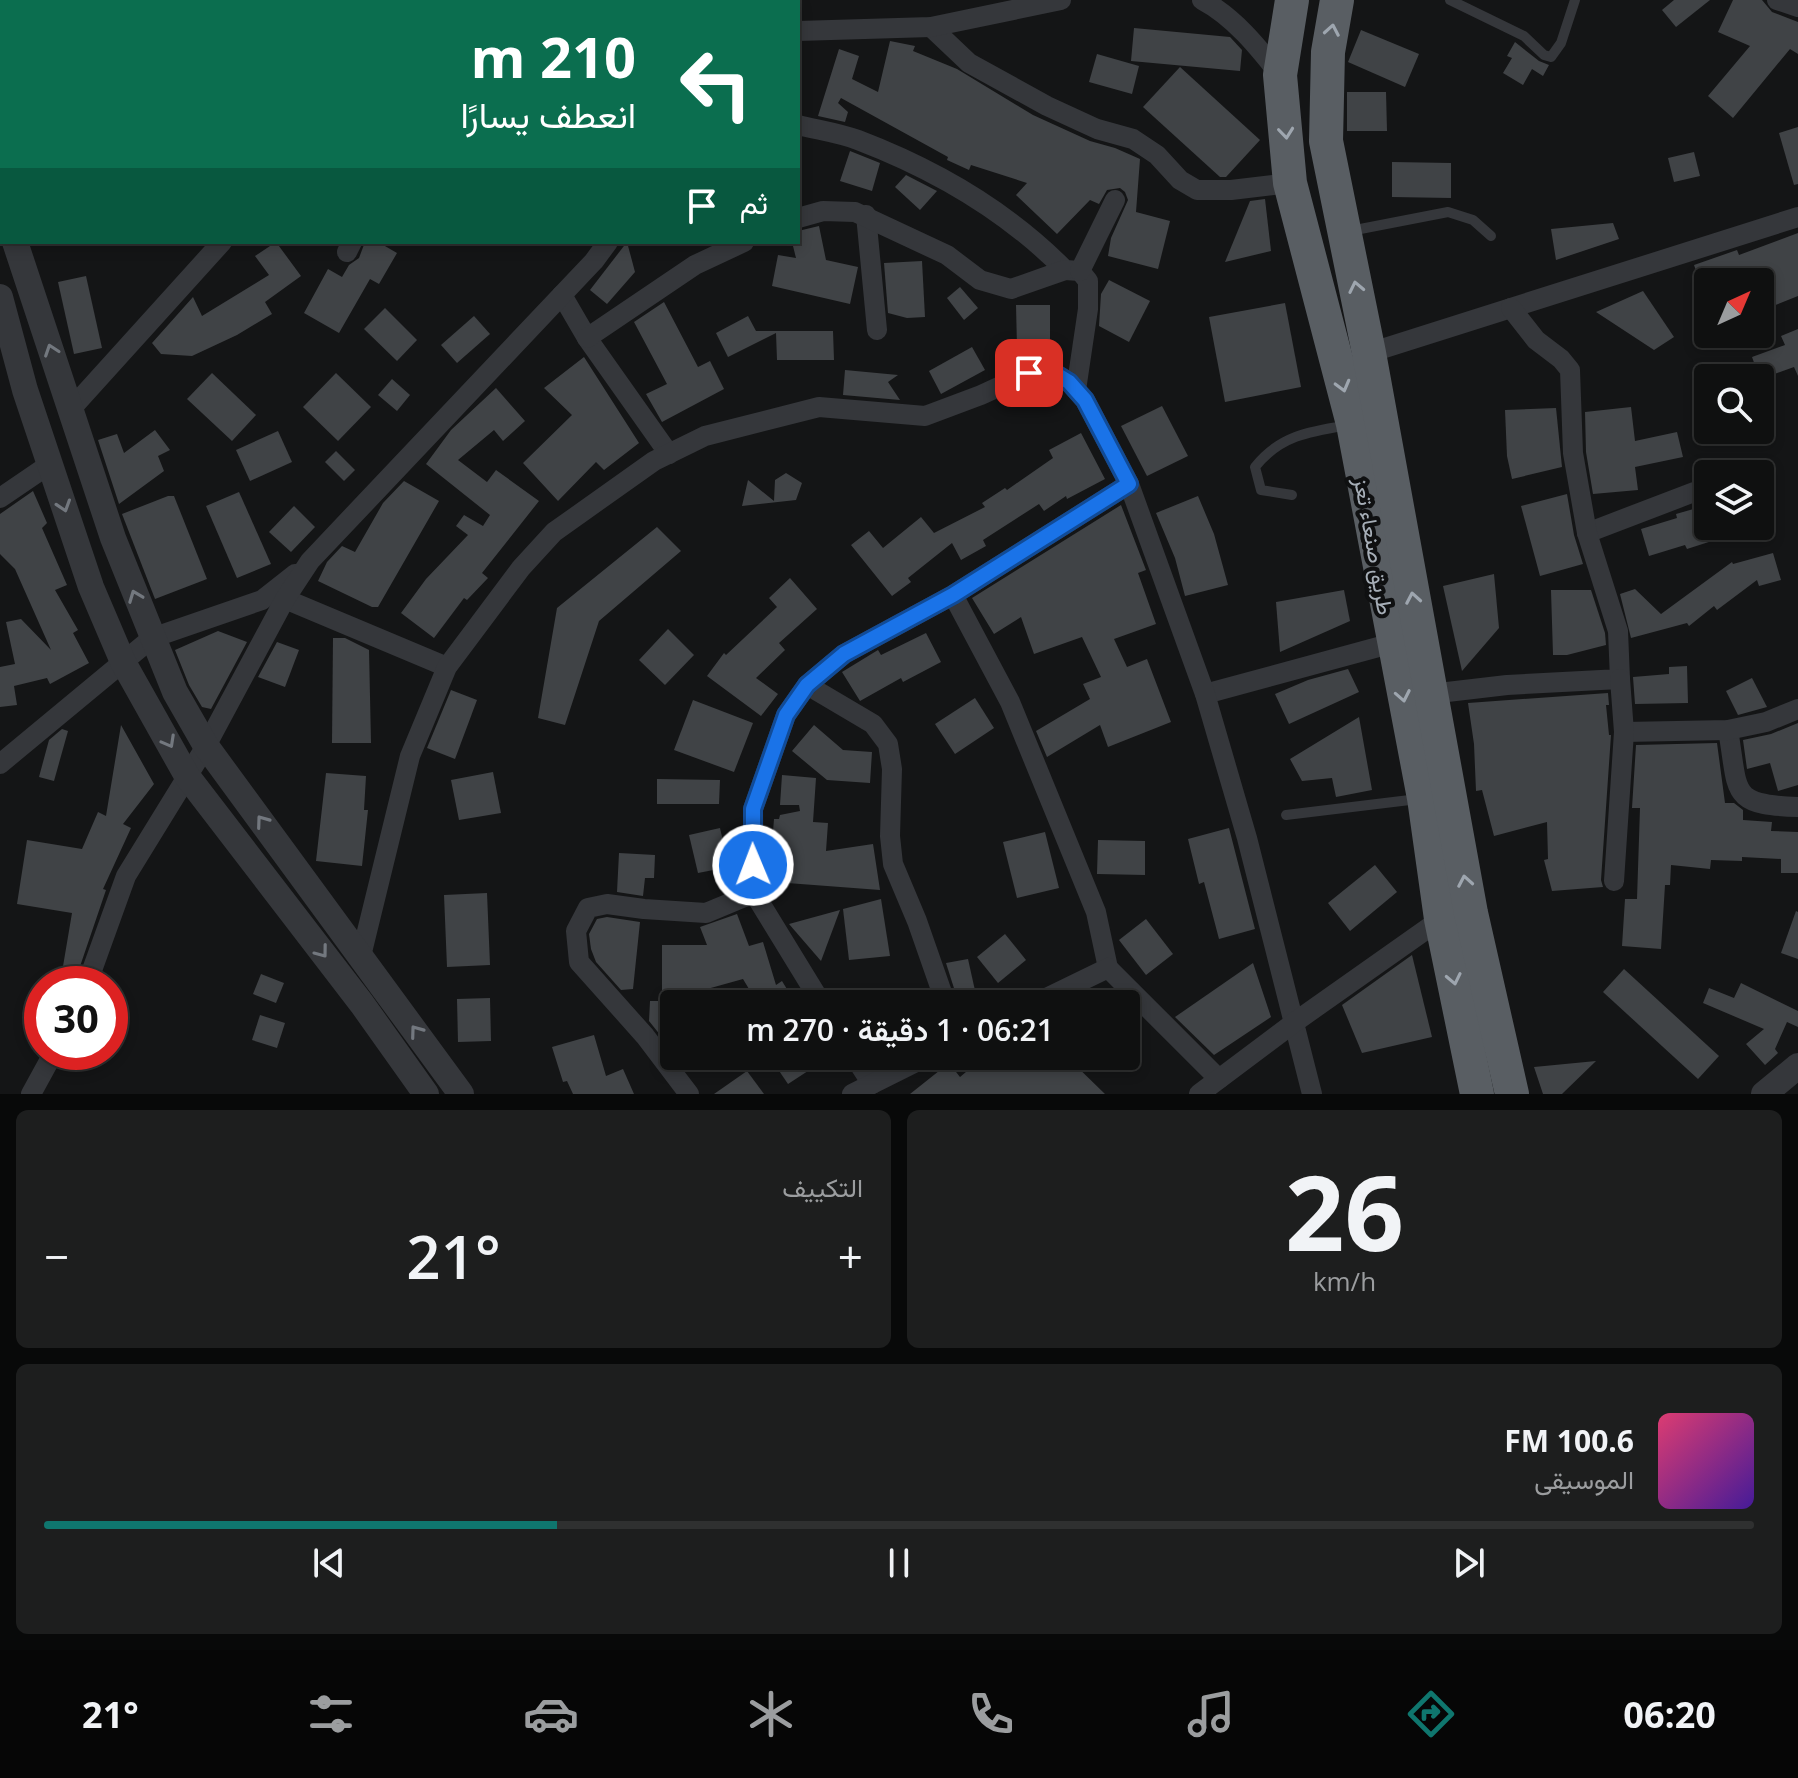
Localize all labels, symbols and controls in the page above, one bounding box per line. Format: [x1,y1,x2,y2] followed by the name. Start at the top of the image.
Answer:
[470,18,636,94] text: 210 m
[1322,24,1339,37] one-way arrow
[664,32,768,136] icon: left
[460,90,636,139] text: انعطف يسارًا
[1278,127,1295,140] one-way arrow
[740,182,768,223] text: ثم
[680,184,724,228] icon: arrive
[1694,268,1774,348] north arrow
[1694,268,1774,540] map controls
[1348,281,1365,294] one-way arrow
[995,339,1063,407] pin
[44,344,60,358] one-way arrow
[1007,351,1051,395] icon: arrive
[1694,364,1774,444] button: search
[1334,378,1351,392] one-way arrow
[1694,460,1774,540] button: layers
[1348,474,1402,617] street label: طريق صنعاء تعز
[54,498,70,512] one-way arrow
[128,590,145,604] one-way arrow
[1406,591,1423,605] one-way arrow
[1394,689,1411,703] one-way arrow
[159,734,174,749] one-way arrow
[257,816,271,830] one-way arrow
[711,823,795,907] position arrow
[1457,874,1474,888] one-way arrow
[313,943,327,958] one-way arrow
[24,966,128,1070] speed limit sign: 30
[1445,972,1462,986] one-way arrow
[746,1009,1054,1050] text: 06:21 · 1 دقيقة · 270 m
[411,1025,426,1039] one-way arrow
[1285,1140,1404,1281] text: 26
[782,1169,863,1205] text: التكييف
[406,1215,501,1297] text: 21°
[44,1226,69,1286] text: −
[838,1226,863,1286] text: +
[1313,1263,1376,1299] text: km/h
[1504,1420,1634,1461] text: 100.6 FM
[1534,1461,1634,1497] text: الموسيقى
[307,1541,351,1585] icon: previous
[877,1541,921,1585] icon: pause
[1447,1541,1491,1585] icon: next
[303,1686,359,1742] icon: filters
[523,1686,579,1742] icon: car
[743,1686,799,1742] icon: climate
[963,1686,1019,1742] icon: phone
[1183,1686,1239,1742] icon: music
[1403,1686,1459,1742] icon: directions
[82,1690,139,1739] text: 21°
[1623,1690,1716,1739] text: 06:20

